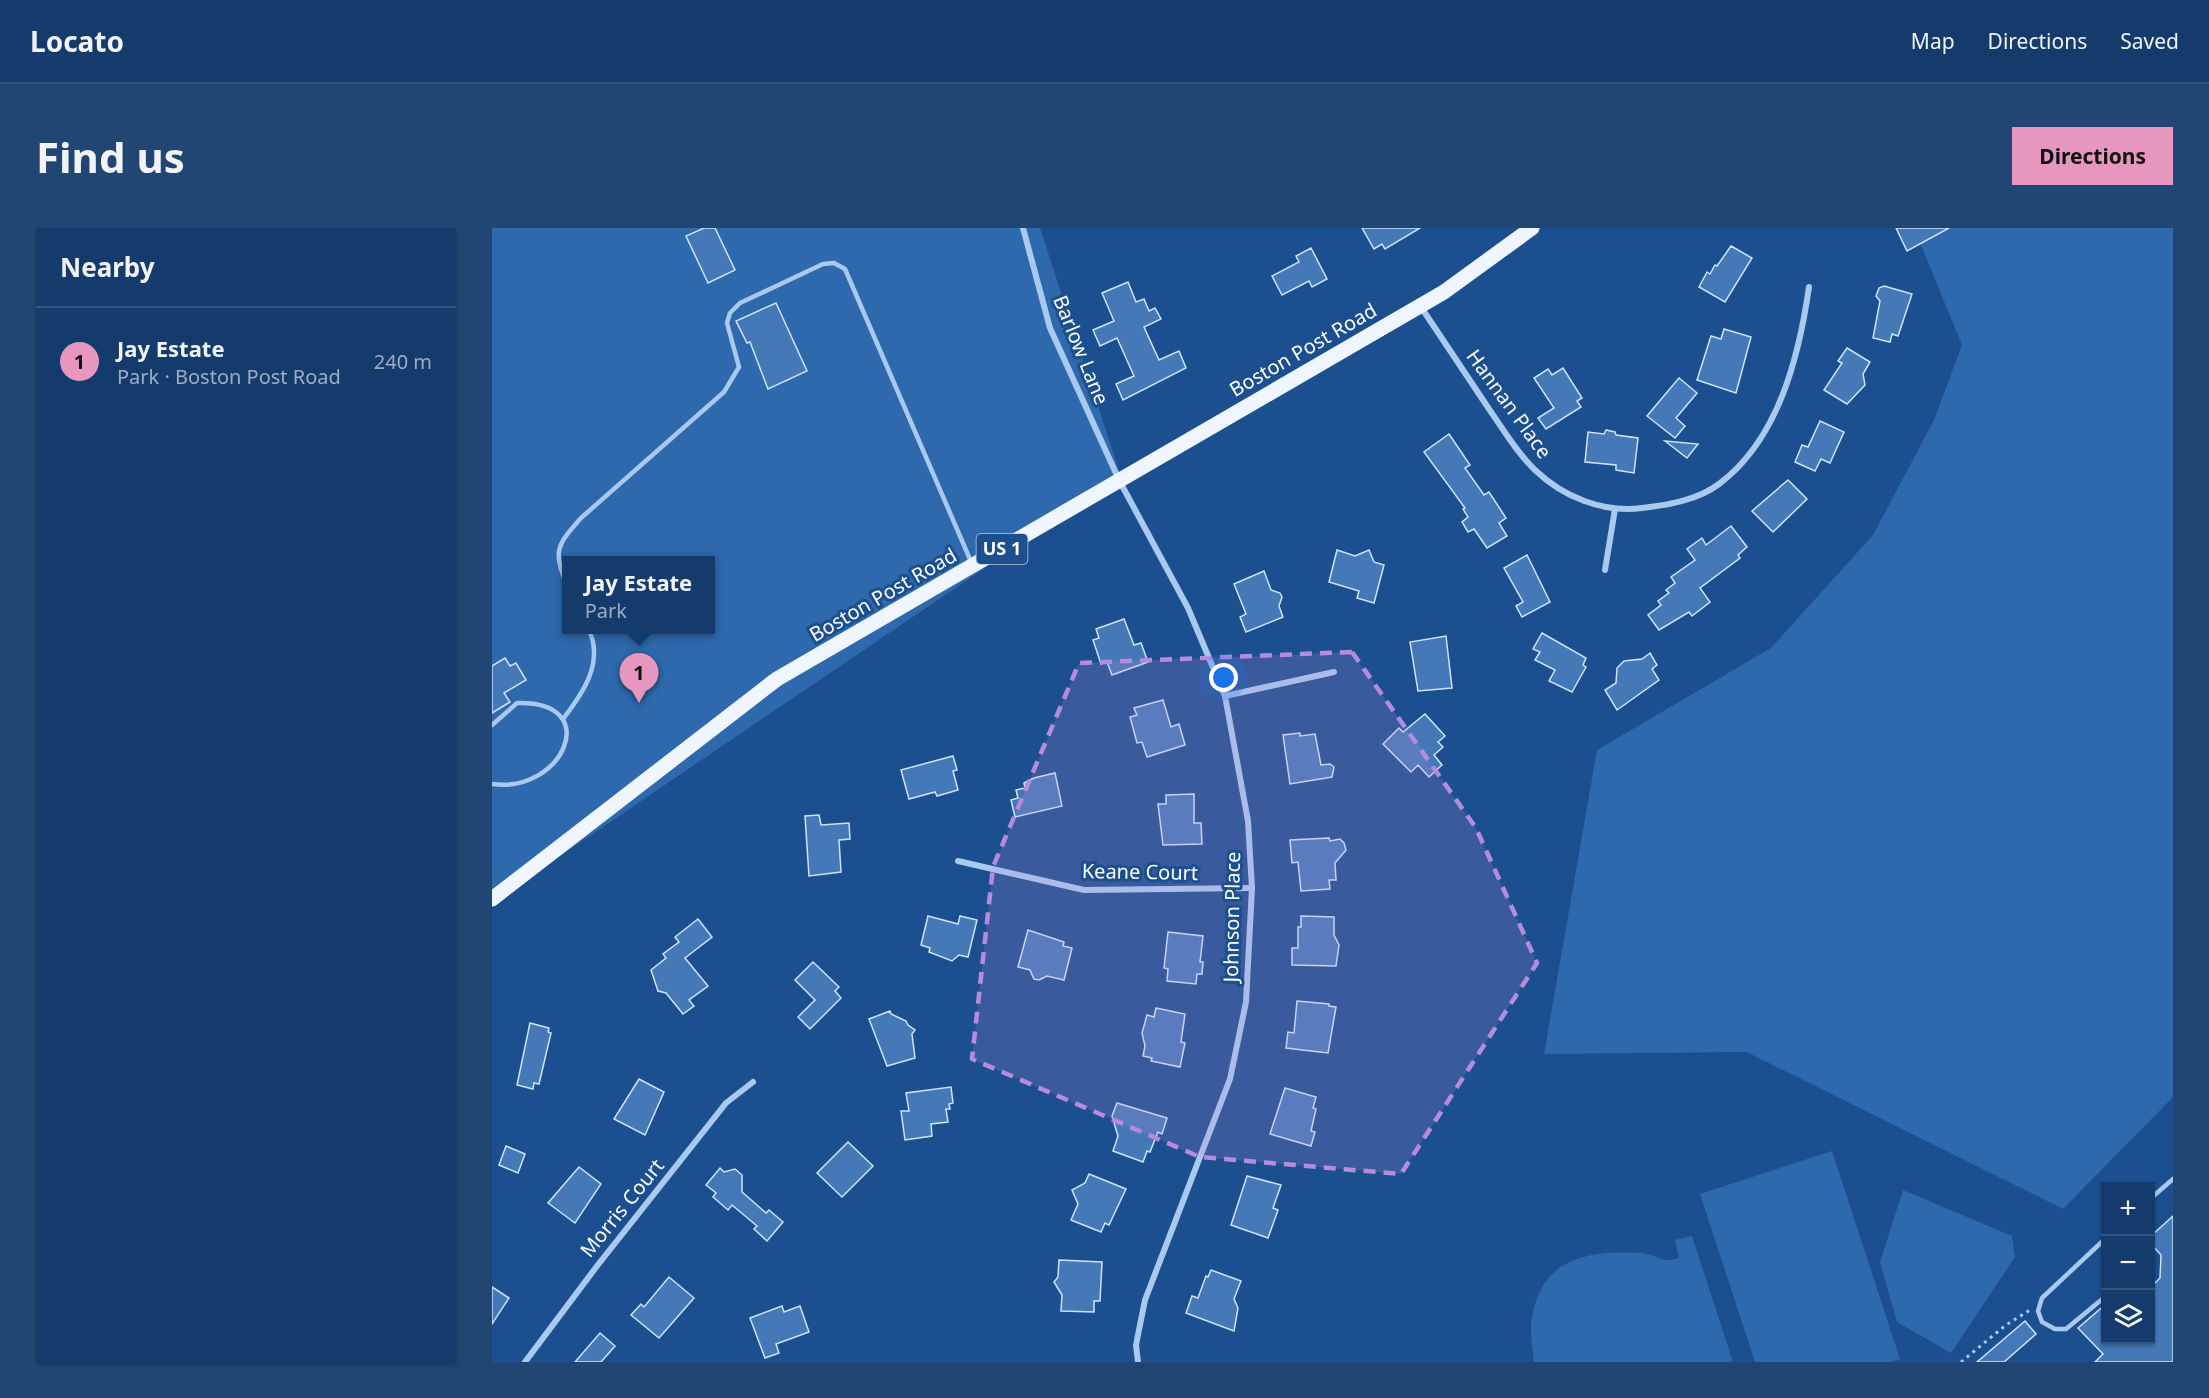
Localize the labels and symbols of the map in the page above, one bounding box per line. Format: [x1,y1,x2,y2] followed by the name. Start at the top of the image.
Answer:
[1047,291,1116,408] street label: Barlow Lane
[1224,296,1381,403] street label: Boston Post Road
[1461,344,1558,464] street label: Hannan Place
[976,534,1028,564] road number: US 1
[804,541,961,648] street label: Boston Post Road
[620,654,658,703] pin: 1
[1209,663,1238,692] your location
[1217,851,1246,985] street label: Johnson Place
[1082,857,1198,886] street label: Keane Court
[574,1153,670,1263] street label: Morris Court

